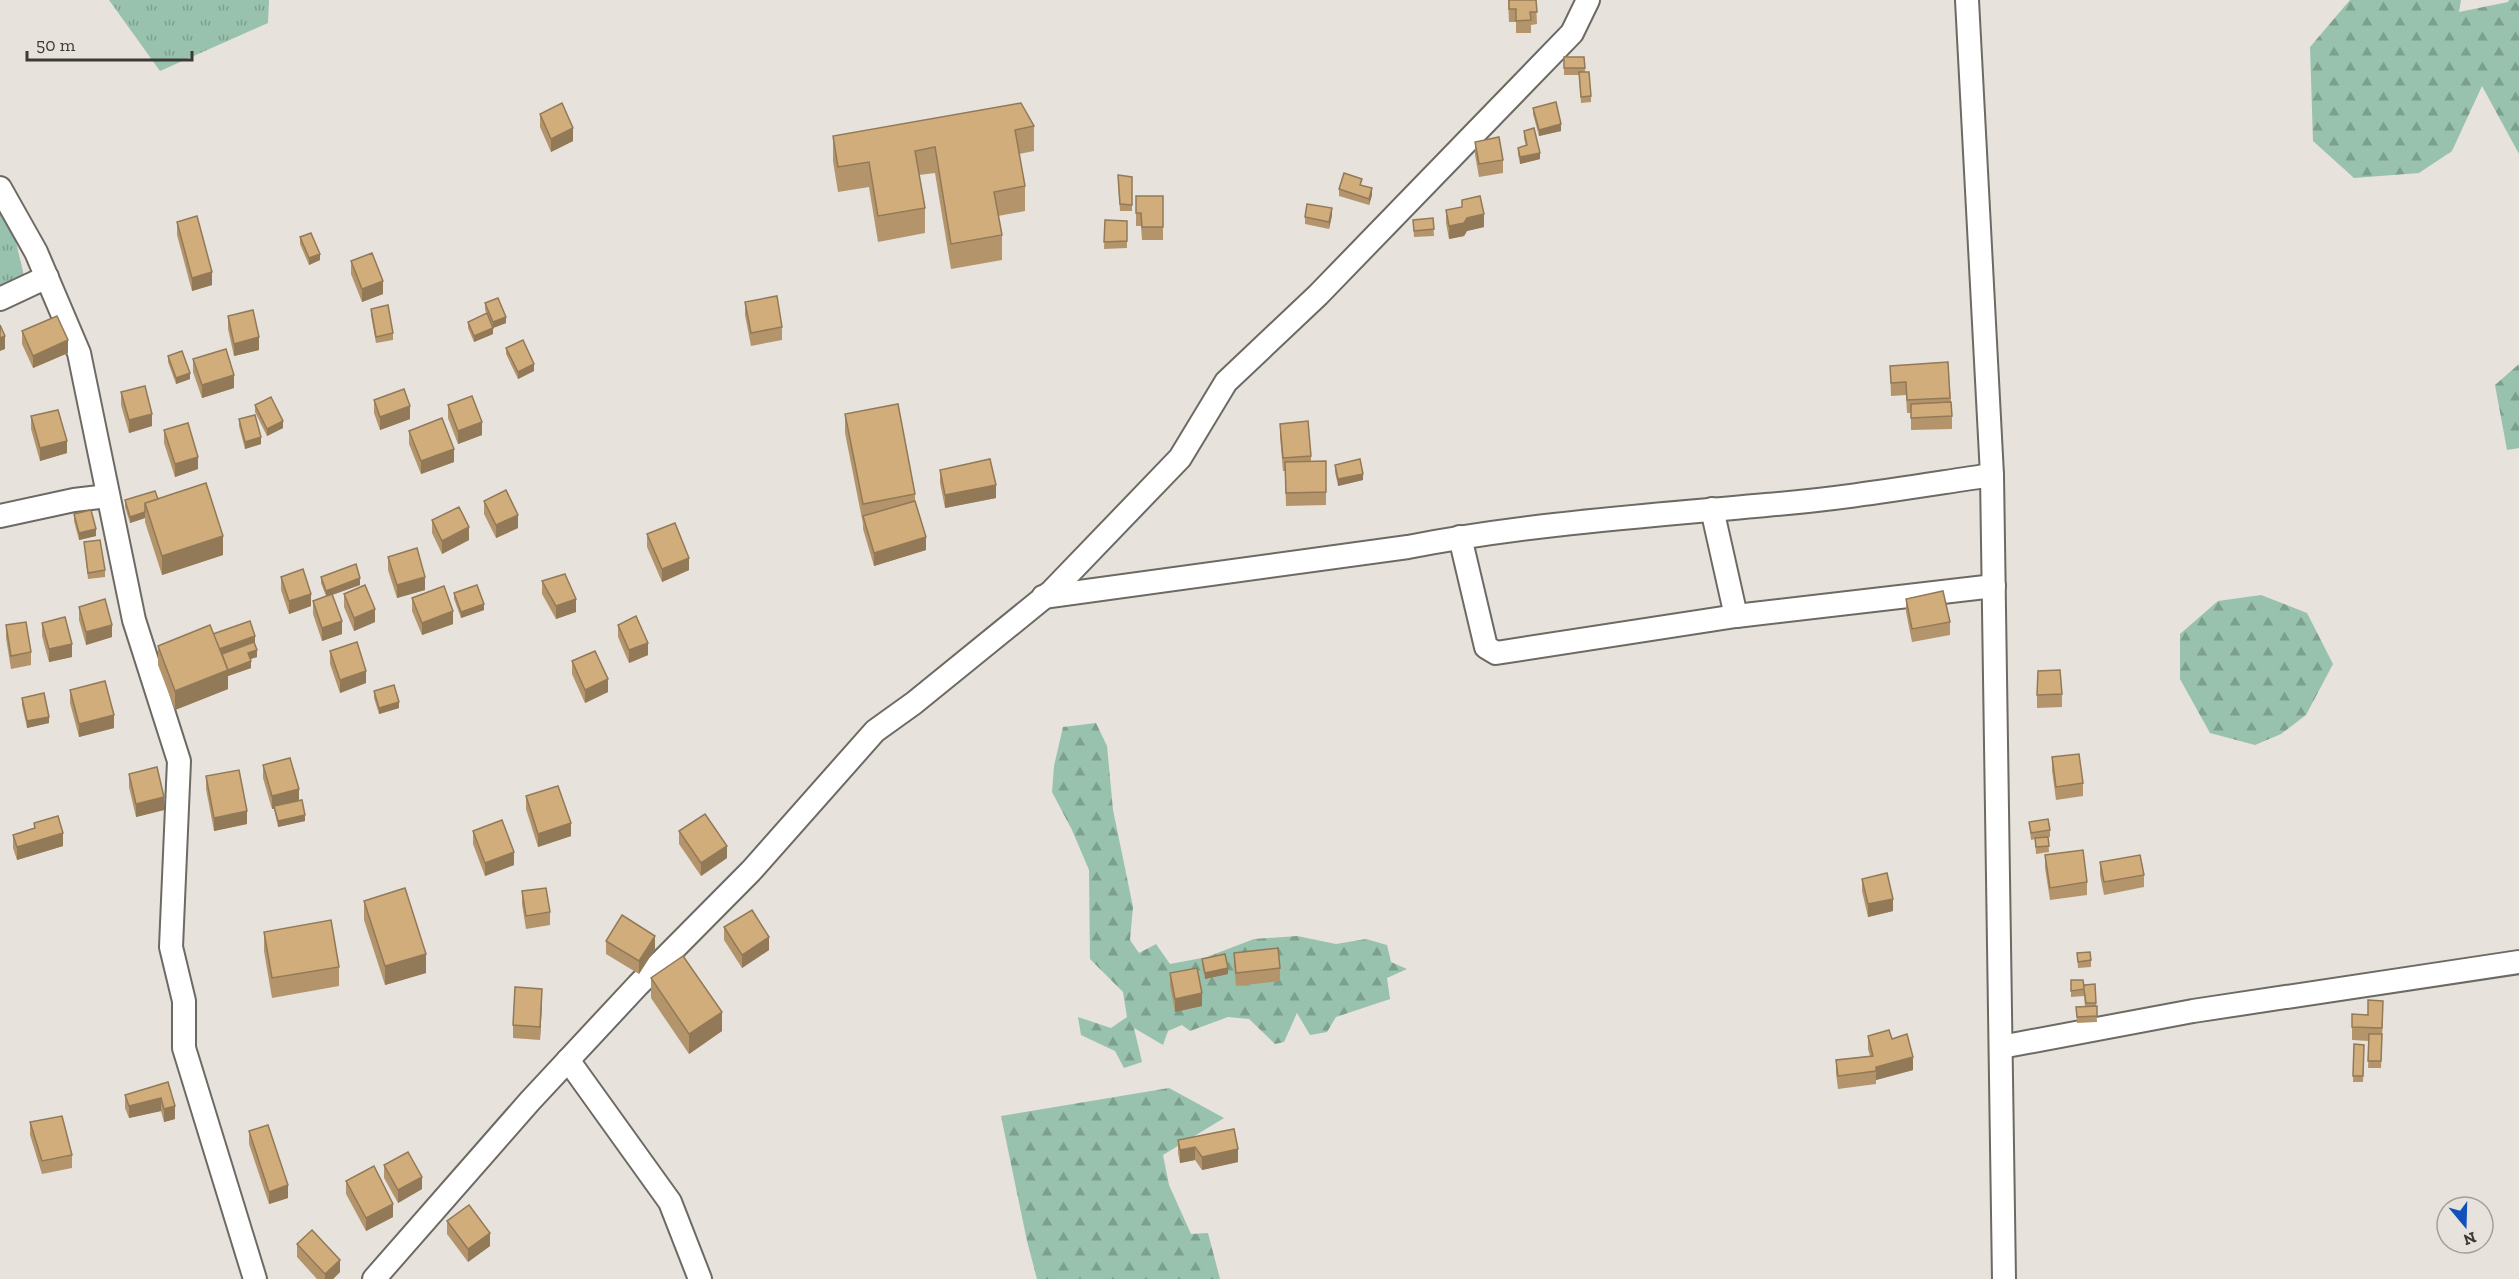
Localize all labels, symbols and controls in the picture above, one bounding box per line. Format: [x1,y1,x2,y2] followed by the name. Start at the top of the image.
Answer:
[27,24,192,62] scale bar
[36,34,76,56] text: 50 m
[2435,1195,2495,1255] north arrow
[2461,1228,2479,1250] text: N

